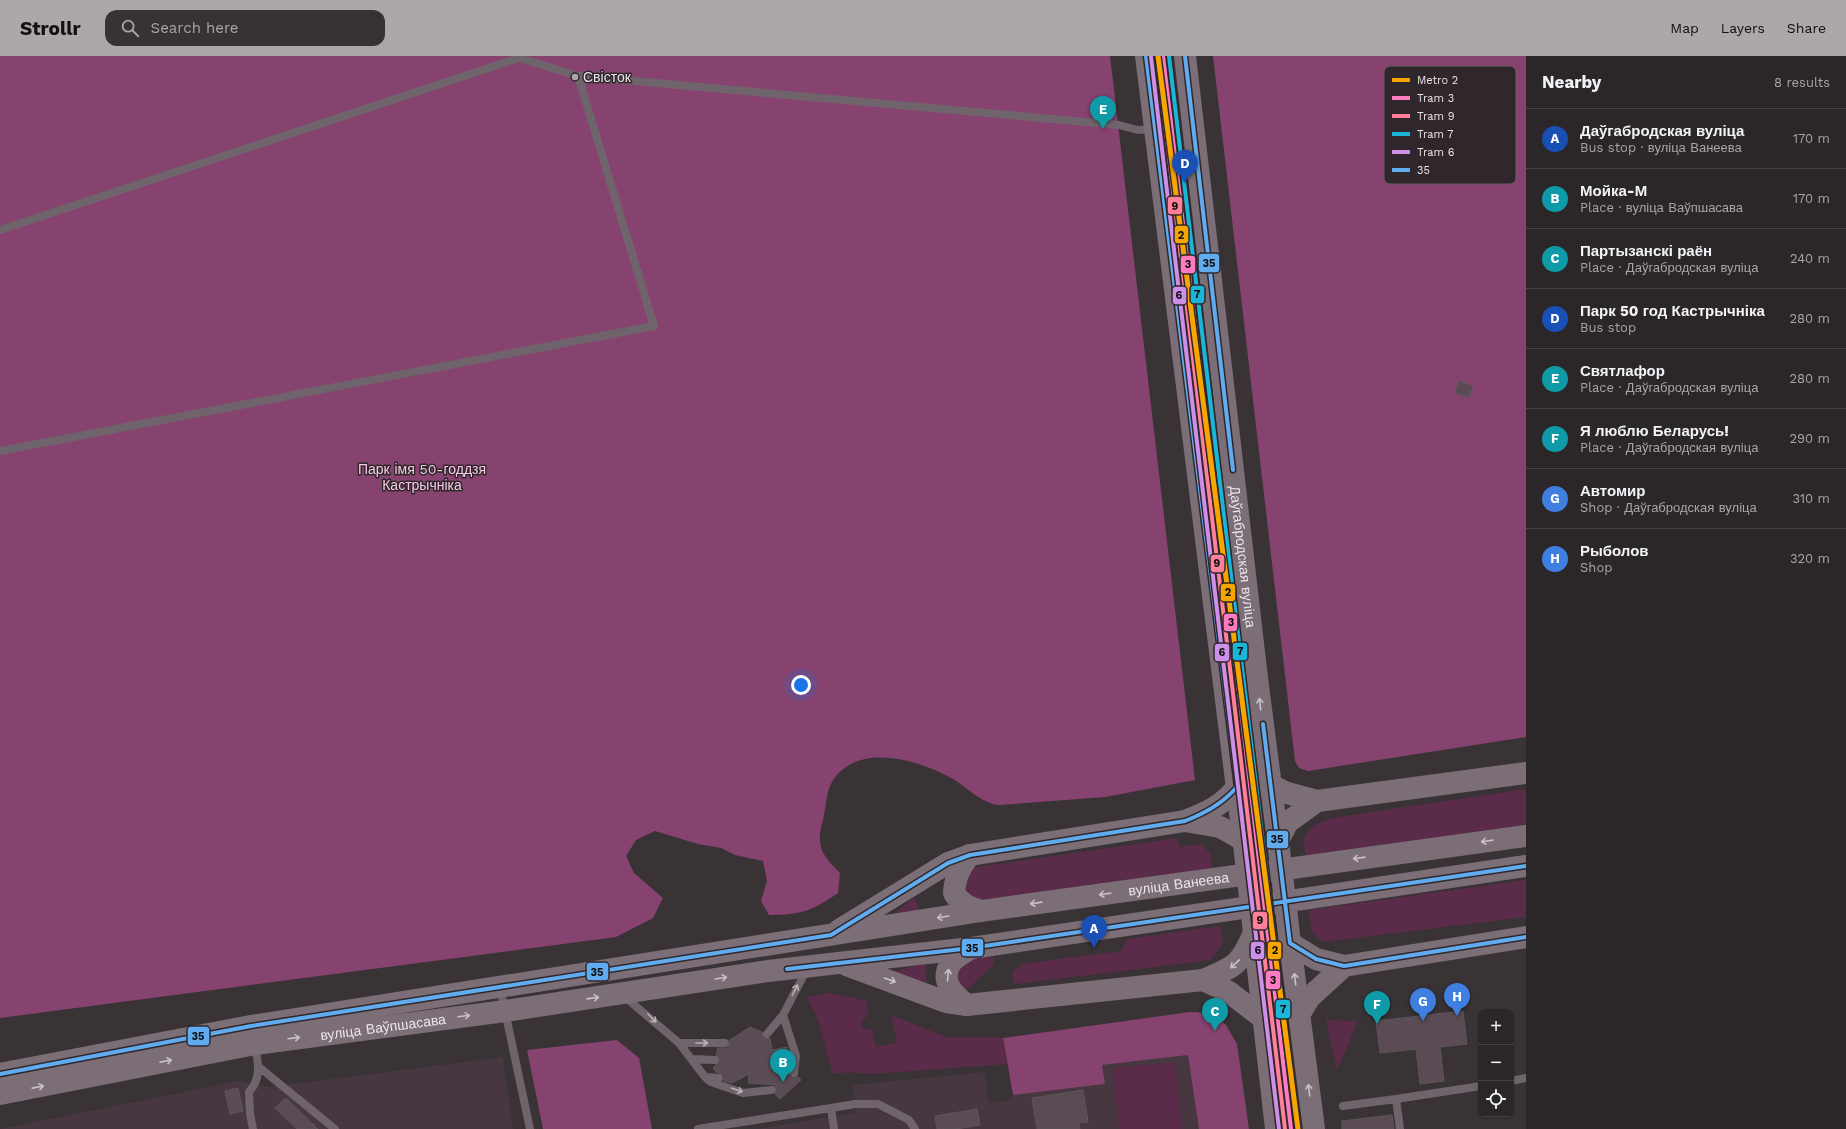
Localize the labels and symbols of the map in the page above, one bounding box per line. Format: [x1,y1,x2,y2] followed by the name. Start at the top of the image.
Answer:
[1384,66,1516,184] legend
[583,69,632,85] place label: Свісток
[570,72,580,82] marker: Свісток
[1417,74,1458,87] text: Metro 2
[1417,92,1454,105] text: Tram 3
[1090,96,1116,129] pin: E
[1417,110,1455,123] text: Tram 9
[1417,128,1453,141] text: Tram 7
[1417,146,1455,159] text: Tram 6
[1172,150,1198,183] pin: D
[1417,164,1430,177] text: 35
[1167,196,1183,215] line badge: 9
[1172,200,1179,213] text: 9
[1174,225,1189,244] line badge: 2
[1178,229,1185,242] text: 2
[1198,253,1220,273] line badge: 35
[1180,255,1196,274] line badge: 3
[1203,257,1215,270] text: 35
[1185,258,1192,271] text: 3
[1190,285,1205,304] line badge: 7
[1172,286,1187,305] line badge: 6
[1194,288,1201,301] text: 7
[1176,289,1183,302] text: 6
[358,461,486,493] park label: Парк імя 50-годдзя Кастрычніка
[1227,485,1259,629] street label: Даўгабродская вуліца
[1210,554,1225,573] line badge: 9
[1214,557,1221,570] text: 9
[1220,583,1236,602] line badge: 2
[1225,586,1232,599] text: 2
[1223,613,1238,632] line badge: 3
[1228,616,1235,629] text: 3
[1232,642,1248,661] line badge: 7
[1214,643,1230,662] line badge: 6
[1237,645,1244,658] text: 7
[1219,646,1226,659] text: 6
[791,675,811,695] your location
[1256,698,1264,711] one-way arrow
[1266,830,1289,849] line badge: 35
[1271,833,1283,846] text: 35
[1481,837,1494,845] one-way arrow
[1353,855,1366,862] one-way arrow
[1127,869,1230,899] street label: вуліца Ванеева
[1099,890,1112,898] one-way arrow
[1030,899,1043,907] one-way arrow
[1252,911,1268,930] line badge: 9
[937,913,950,921] one-way arrow
[1257,914,1264,927] text: 9
[1081,915,1107,948] pin: A
[961,938,984,957] line badge: 35
[1250,941,1265,960] line badge: 6
[1267,941,1282,960] line badge: 2
[966,942,978,955] text: 35
[1255,944,1262,957] text: 6
[1272,944,1279,957] text: 2
[1231,959,1241,968] one-way arrow
[586,962,609,981] line badge: 35
[591,966,603,979] text: 35
[944,969,951,982] one-way arrow
[1265,970,1281,990] line badge: 3
[1291,973,1299,986] one-way arrow
[715,974,728,982] one-way arrow
[1270,974,1277,987] text: 3
[883,977,896,984] one-way arrow
[1444,983,1470,1016] pin: H
[792,984,799,996] one-way arrow
[1410,988,1436,1021] pin: G
[1364,991,1390,1024] pin: F
[586,994,599,1002] one-way arrow
[1202,998,1228,1031] pin: C
[1275,999,1291,1019] line badge: 7
[1280,1003,1287,1016] text: 7
[319,1011,447,1043] street label: вуліца Ваўпшасава
[457,1012,470,1020] one-way arrow
[647,1013,657,1023] one-way arrow
[187,1026,210,1046] line badge: 35
[192,1030,204,1043] text: 35
[287,1035,300,1042] one-way arrow
[695,1039,708,1047] one-way arrow
[770,1049,796,1082] pin: B
[159,1057,172,1065] one-way arrow
[31,1082,44,1090] one-way arrow
[1305,1084,1313,1097] one-way arrow
[731,1087,743,1095] one-way arrow

